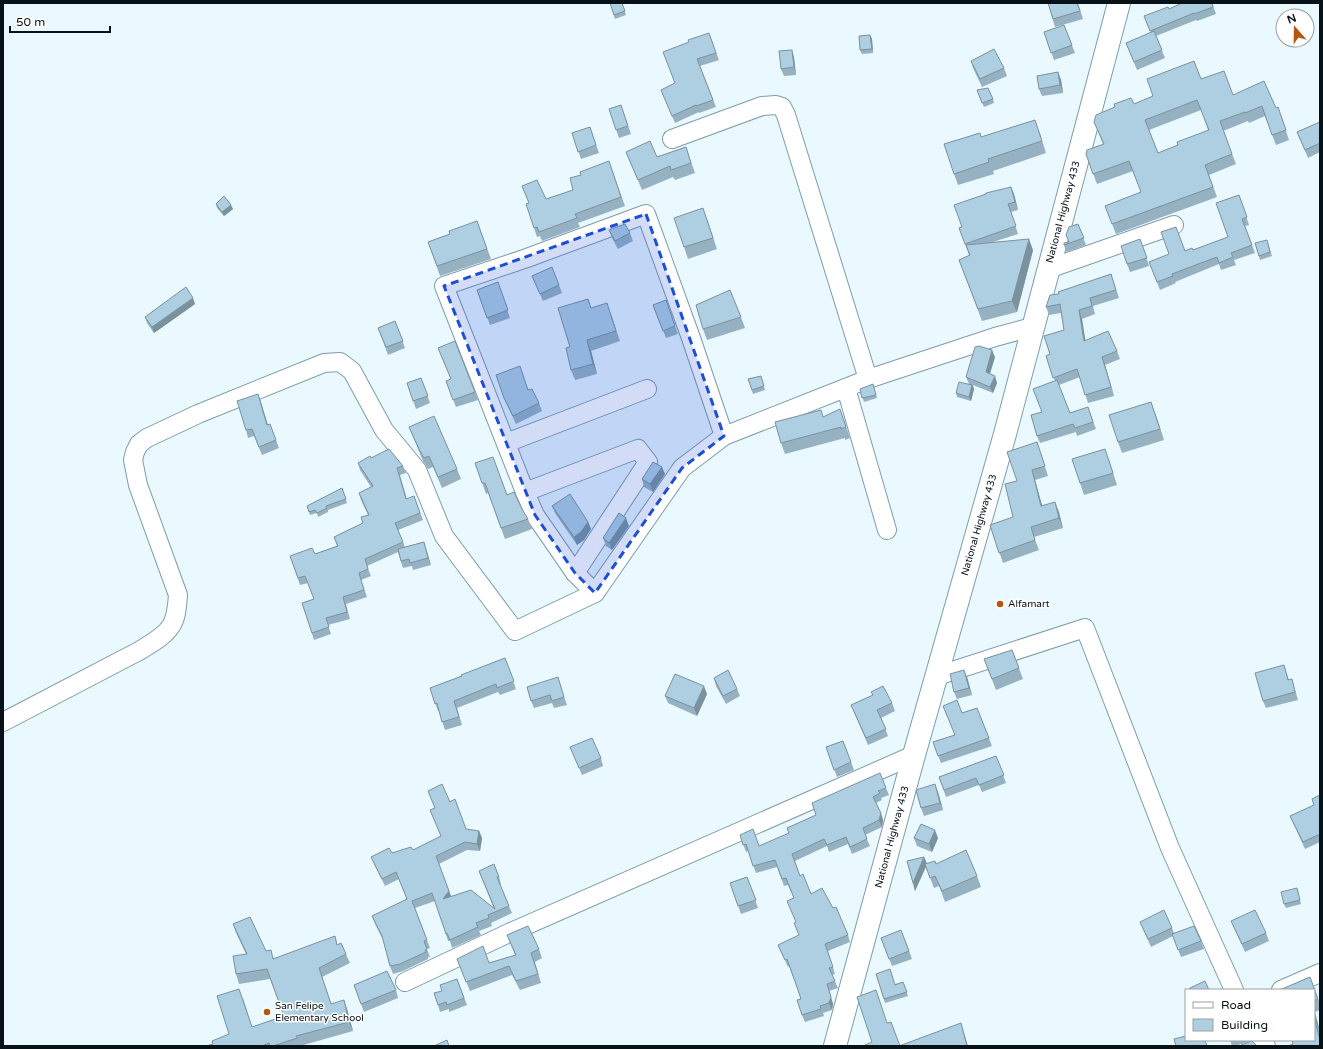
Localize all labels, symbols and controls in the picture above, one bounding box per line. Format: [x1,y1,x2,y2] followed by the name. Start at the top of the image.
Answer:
[10,8,110,34] scale bar
[1275,8,1315,48] north arrow
[1285,11,1298,27] text: N
[16,15,45,29] text: 50 m
[1044,160,1082,264] street label: National Highway 433
[959,473,999,577] street label: National Highway 433
[1008,598,1050,610] place label: Alfamart
[995,599,1005,609] marker: Alfamart
[873,785,911,889] street label: National Highway 433
[1185,989,1315,1041] legend
[1221,998,1251,1012] text: Road
[275,1000,364,1024] place label: San Felipe Elementary School
[262,1007,272,1017] marker: San Felipe Elementary School
[1221,1018,1268,1032] text: Building

